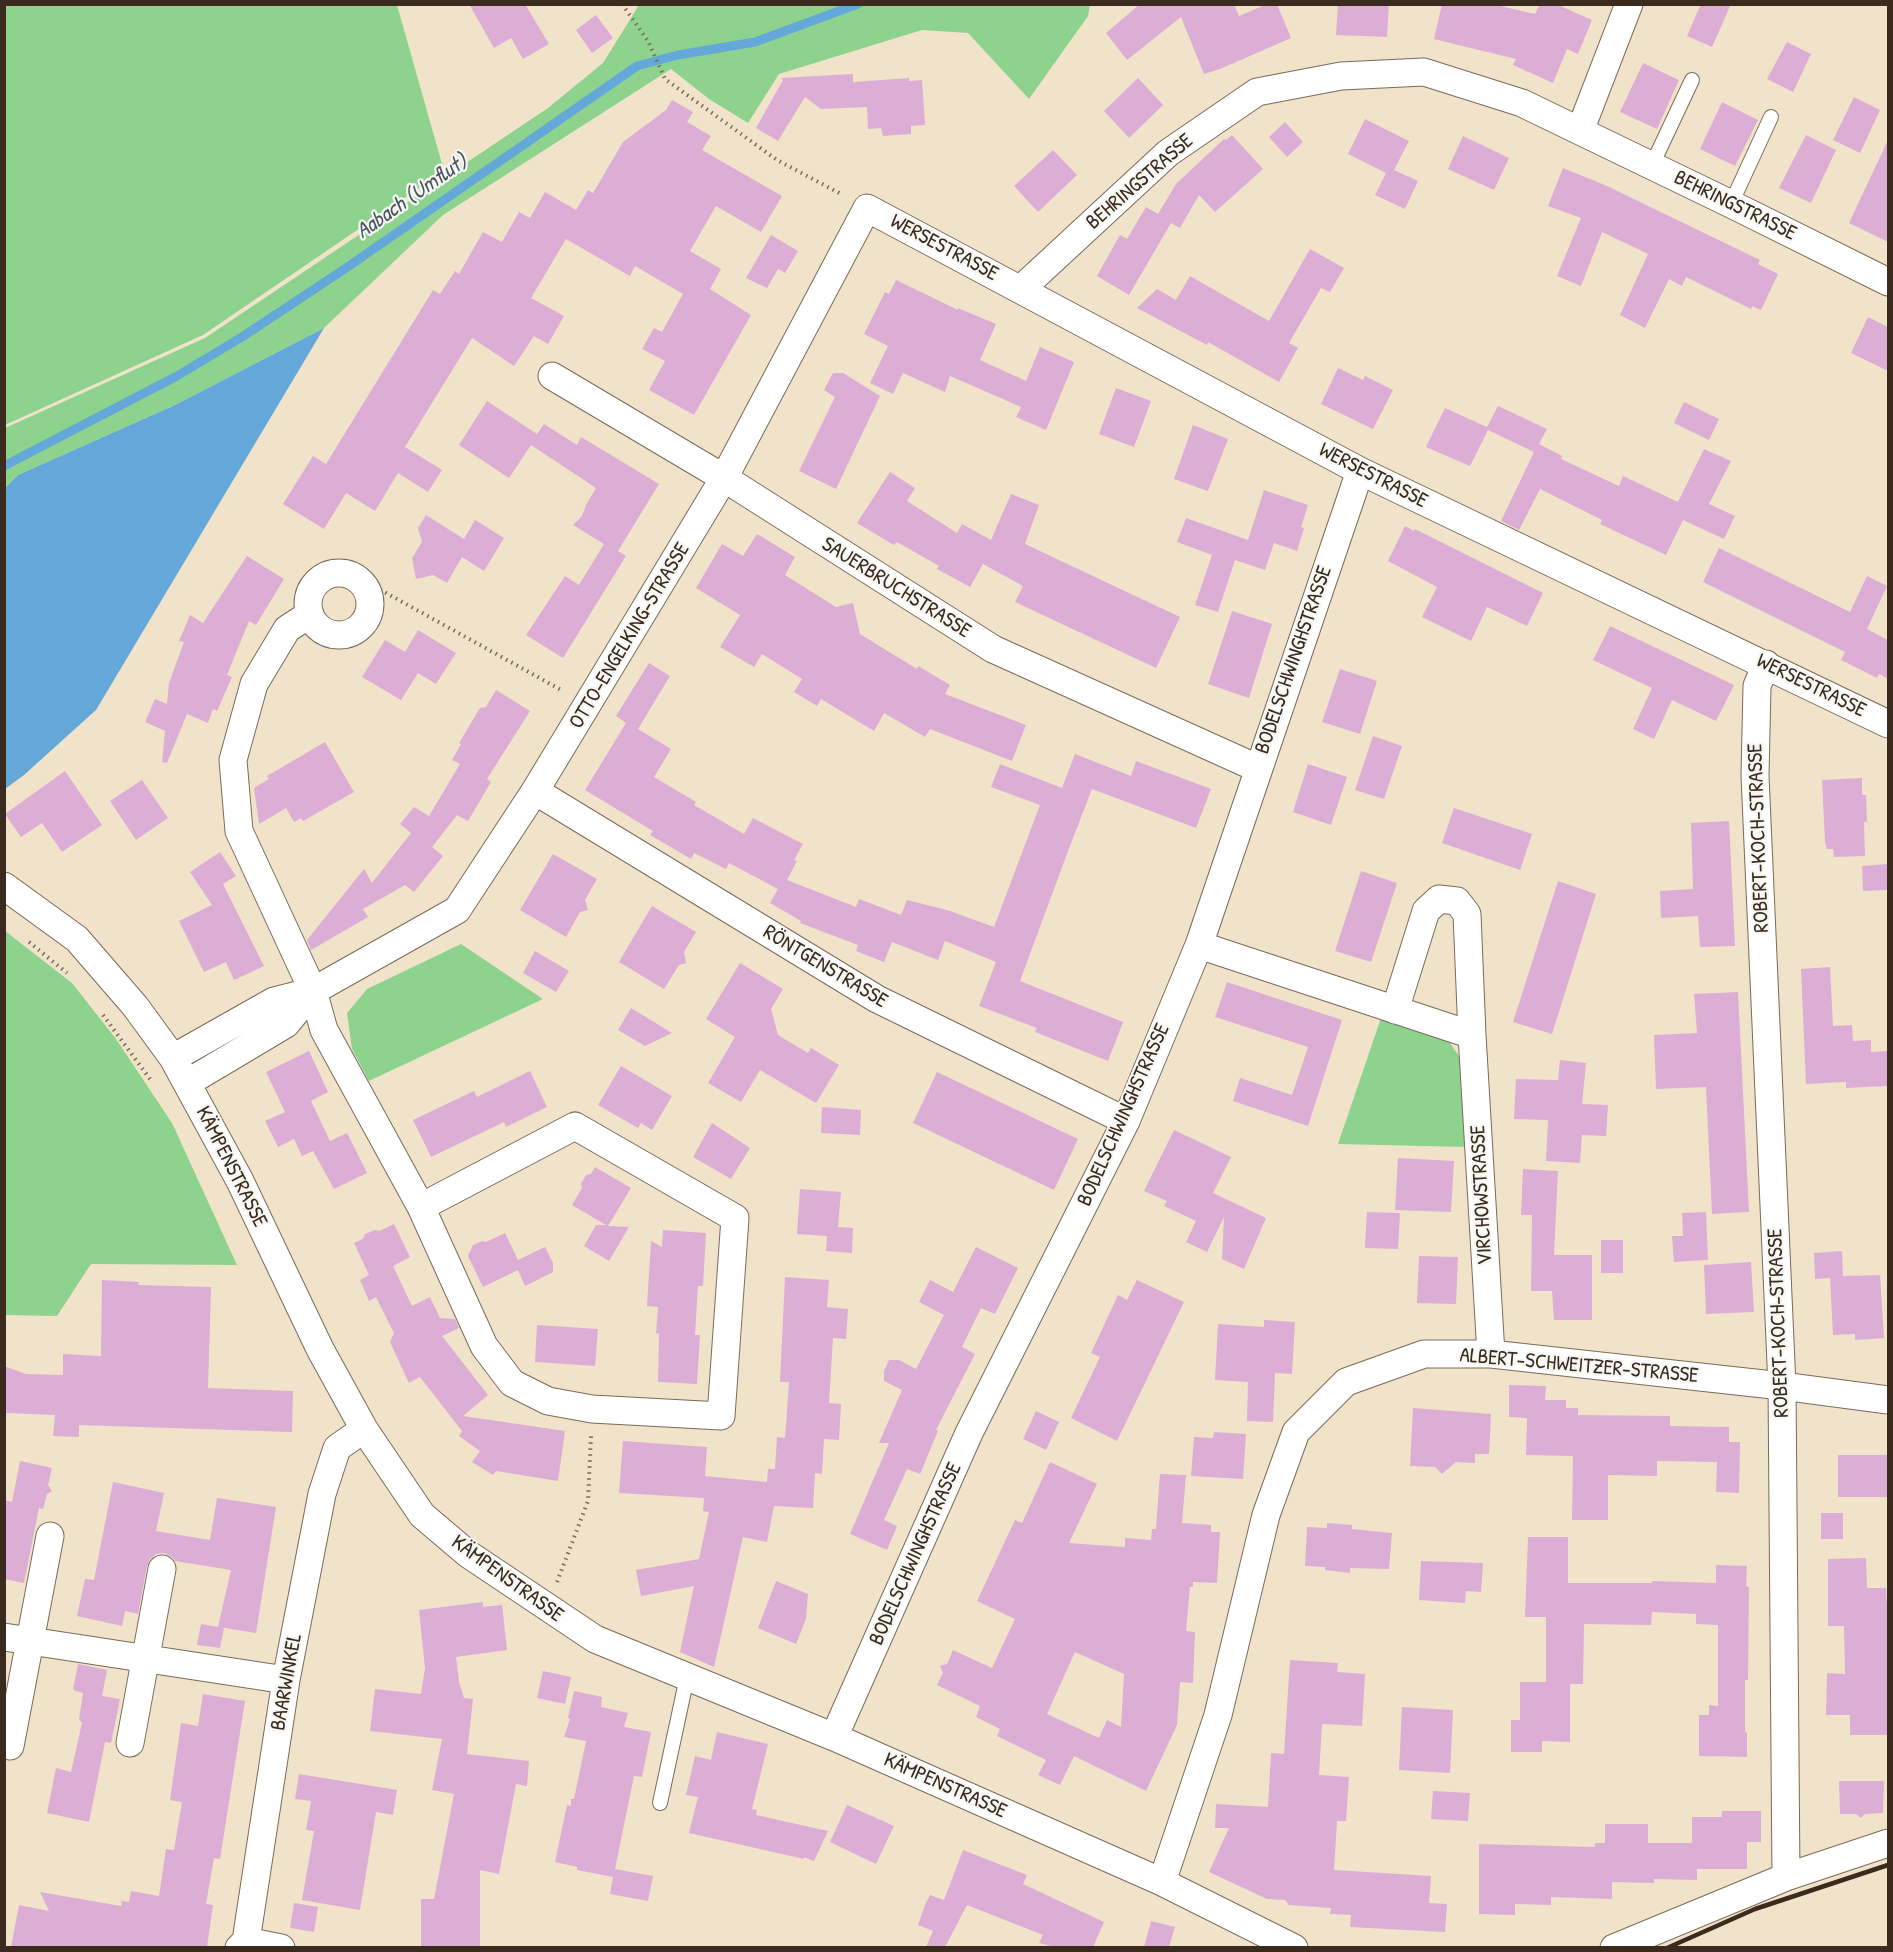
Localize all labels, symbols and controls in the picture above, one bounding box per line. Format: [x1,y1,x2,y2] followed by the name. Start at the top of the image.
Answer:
[1081,129,1199,235] street label: BEHRINGSTRASSE
[351,149,473,245] water label: Aabach (Umflut)
[1670,165,1800,247] street label: BEHRINGSTRASSE
[886,209,1002,287] street label: WERSESTRASSE
[1314,438,1432,514] street label: WERSESTRASSE
[817,532,975,644] street label: SAUERBRUCHSTRASSE
[564,538,696,734] street label: OTTO-ENGELKING-STRASSE
[1250,563,1338,757] street label: BODELSCHWINGHSTRASSE
[1752,649,1870,723] street label: WERSESTRASSE
[1743,743,1775,933] street label: ROBERT-KOCH-STRASSE
[758,920,892,1014] street label: RÖNTGENSTRASSE
[1072,1020,1176,1210] street label: BODELSCHWINGHSTRASSE
[190,1102,272,1232] street label: KÄMPENSTRASSE
[1466,1124,1498,1266] street label: VIRCHOWSTRASSE
[1763,1228,1795,1418] street label: ROBERT-KOCH-STRASSE
[1459,1343,1699,1389] street label: ALBERT-SCHWEITZER-STRASSE
[864,1459,968,1649] street label: BODELSCHWINGHSTRASSE
[446,1530,568,1628] street label: KÄMPENSTRASSE
[266,1632,308,1732] street label: BAARWINKEL
[880,1748,1010,1824] street label: KÄMPENSTRASSE

